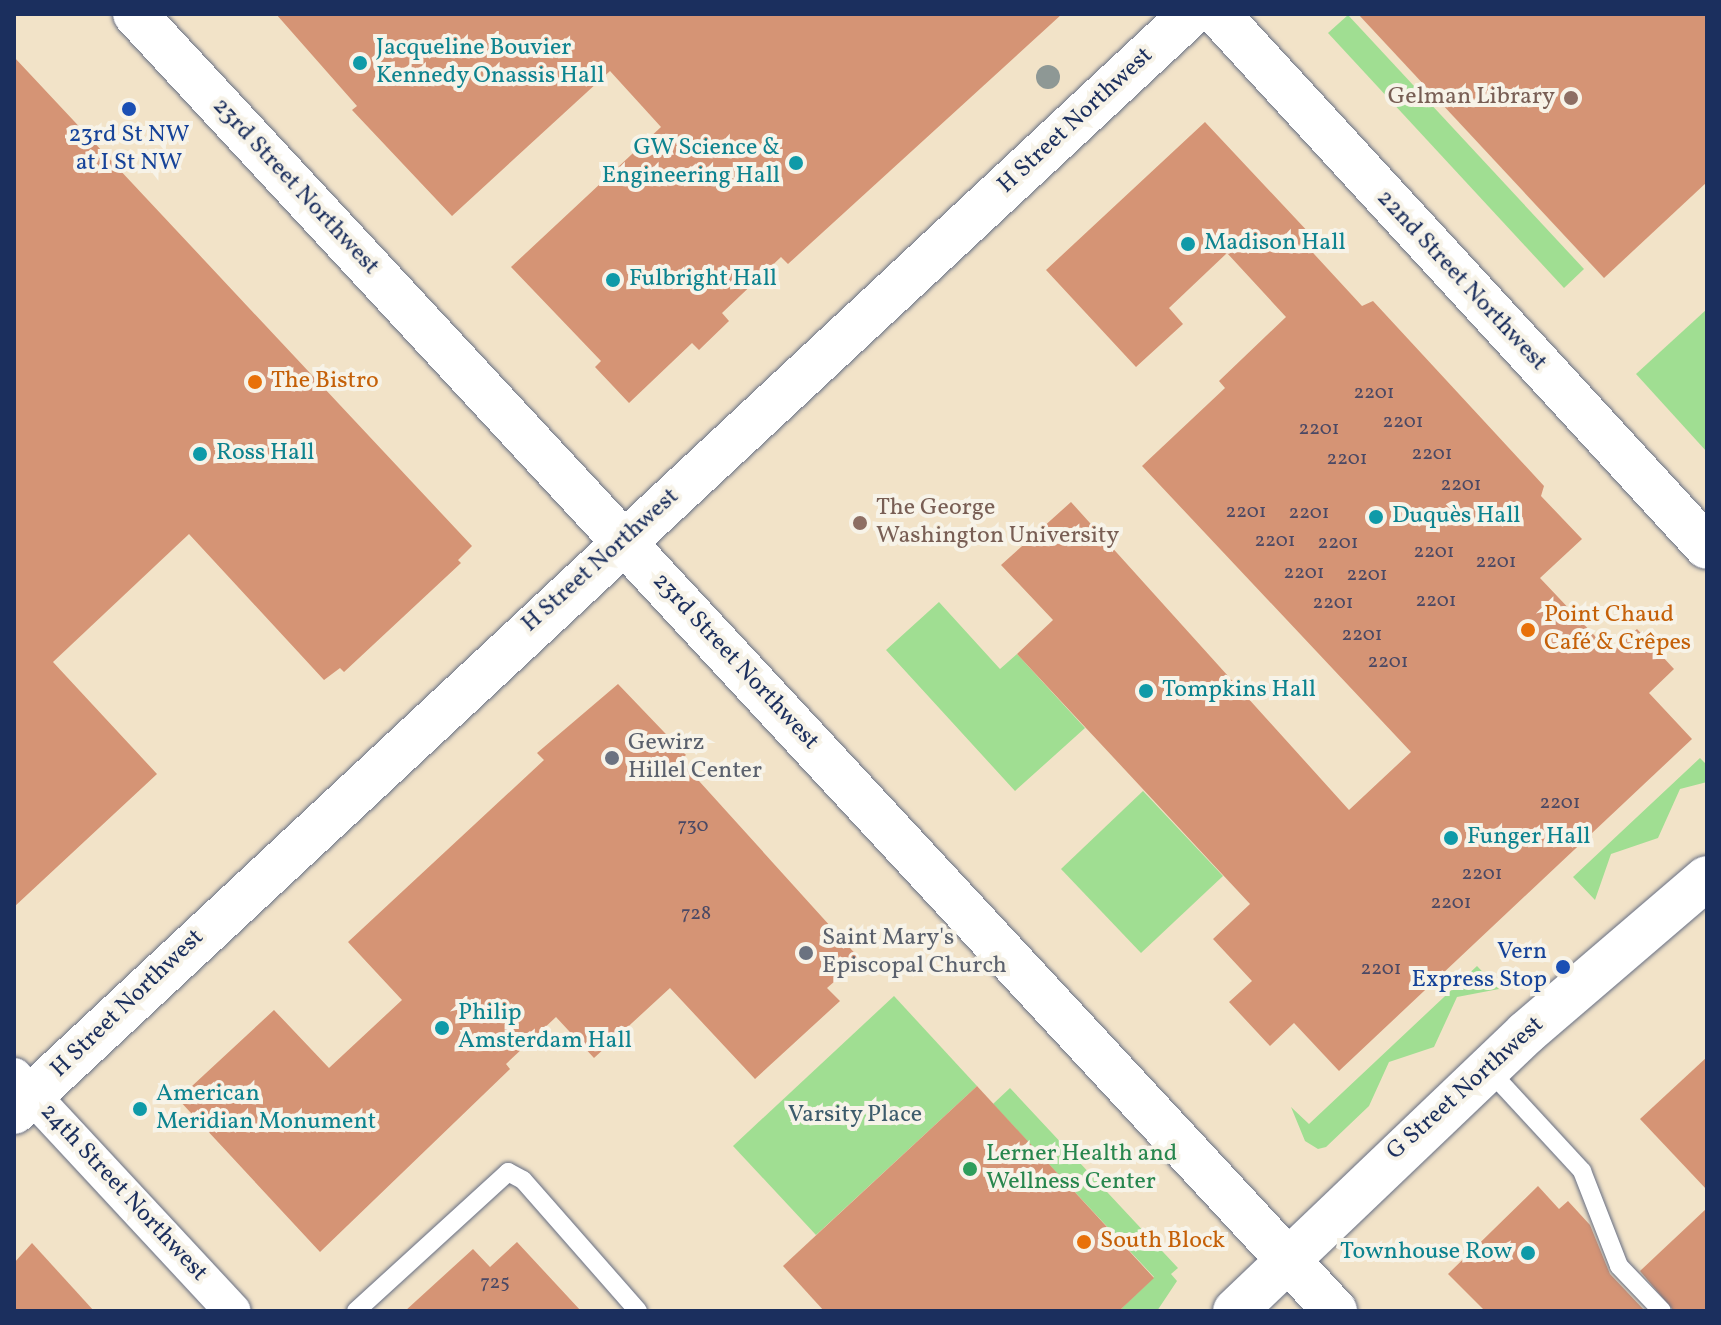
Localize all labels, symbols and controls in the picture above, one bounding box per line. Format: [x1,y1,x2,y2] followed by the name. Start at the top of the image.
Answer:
[376,35,605,91] place label: Jacqueline Bouvier Kennedy Onassis Hall
[993,42,1159,200] street label: H Street Northwest
[351,54,369,72] marker: Jacqueline Bouvier Kennedy Onassis Hall
[1388,84,1555,112] place label: Gelman Library
[1562,89,1580,107] marker: Gelman Library
[206,93,384,281] street label: 23rd Street Northwest
[120,100,138,118] marker: 23rd St NW at I St NW
[68,122,190,178] place label: 23rd St NW at I St NW
[602,135,780,191] place label: GW Science & Engineering Hall
[787,154,805,172] marker: GW Science & Engineering Hall
[1370,185,1552,377] street label: 22nd Street Northwest
[1204,230,1346,258] place label: Madison Hall
[1179,235,1197,253] marker: Madison Hall
[629,266,777,294] place label: Fulbright Hall
[604,271,622,289] marker: Fulbright Hall
[271,368,379,396] place label: The Bistro
[246,373,264,391] marker: The Bistro
[1353,381,1395,405] house number: 2201
[1382,410,1424,434] house number: 2201
[1298,417,1340,441] house number: 2201
[216,440,314,468] place label: Ross Hall
[1411,442,1453,466] house number: 2201
[191,445,209,463] marker: Ross Hall
[1326,447,1368,471] house number: 2201
[1440,473,1482,497] house number: 2201
[517,483,685,639] street label: H Street Northwest
[876,495,1119,551] place label: The George Washington University
[1225,500,1267,524] house number: 2201
[1288,501,1330,525] house number: 2201
[1392,503,1521,531] place label: Duquès Hall
[1367,508,1385,526] marker: Duquès Hall
[851,514,869,532] marker: The George Washington University
[1254,529,1296,553] house number: 2201
[1317,531,1359,555] house number: 2201
[1413,540,1455,564] house number: 2201
[1475,550,1517,574] house number: 2201
[1283,561,1325,585] house number: 2201
[1346,563,1388,587] house number: 2201
[646,568,824,756] street label: 23rd Street Northwest
[1415,589,1457,613] house number: 2201
[1312,591,1354,615] house number: 2201
[1544,602,1691,658] place label: Point Chaud Café & Crêpes
[1519,621,1537,639] marker: Point Chaud Café & Crêpes
[1341,623,1383,647] house number: 2201
[1367,650,1409,674] house number: 2201
[1162,677,1316,705] place label: Tompkins Hall
[1137,682,1155,700] marker: Tompkins Hall
[628,730,762,786] place label: Gewirz Hillel Center
[603,749,621,767] marker: Gewirz Hillel Center
[1539,791,1581,815] house number: 2201
[678,814,708,838] house number: 730
[1467,824,1590,852] place label: Funger Hall
[1442,829,1460,847] marker: Funger Hall
[1461,862,1503,886] house number: 2201
[1430,891,1472,915] house number: 2201
[681,902,711,926] house number: 728
[46,924,210,1084] street label: H Street Northwest
[822,925,1007,981] place label: Saint Mary's Episcopal Church
[1412,939,1547,995] place label: Vern Express Stop
[797,944,815,962] marker: Saint Mary's Episcopal Church
[1360,957,1402,981] house number: 2201
[1554,958,1572,976] marker: Vern Express Stop
[458,1000,632,1056] place label: Philip Amsterdam Hall
[1382,1011,1550,1167] street label: G Street Northwest
[433,1019,451,1037] marker: Philip Amsterdam Hall
[156,1081,376,1137] place label: American Meridian Monument
[33,1098,213,1288] street label: 24th Street Northwest
[131,1100,149,1118] marker: American Meridian Monument
[787,1102,923,1130] park label: Varsity Place
[986,1141,1177,1197] place label: Lerner Health and Wellness Center
[961,1160,979,1178] marker: Lerner Health and Wellness Center
[1100,1228,1225,1256] place label: South Block
[1075,1233,1093,1251] marker: South Block
[1340,1239,1512,1267] place label: Townhouse Row
[1519,1244,1537,1262] marker: Townhouse Row
[480,1271,510,1295] house number: 725

